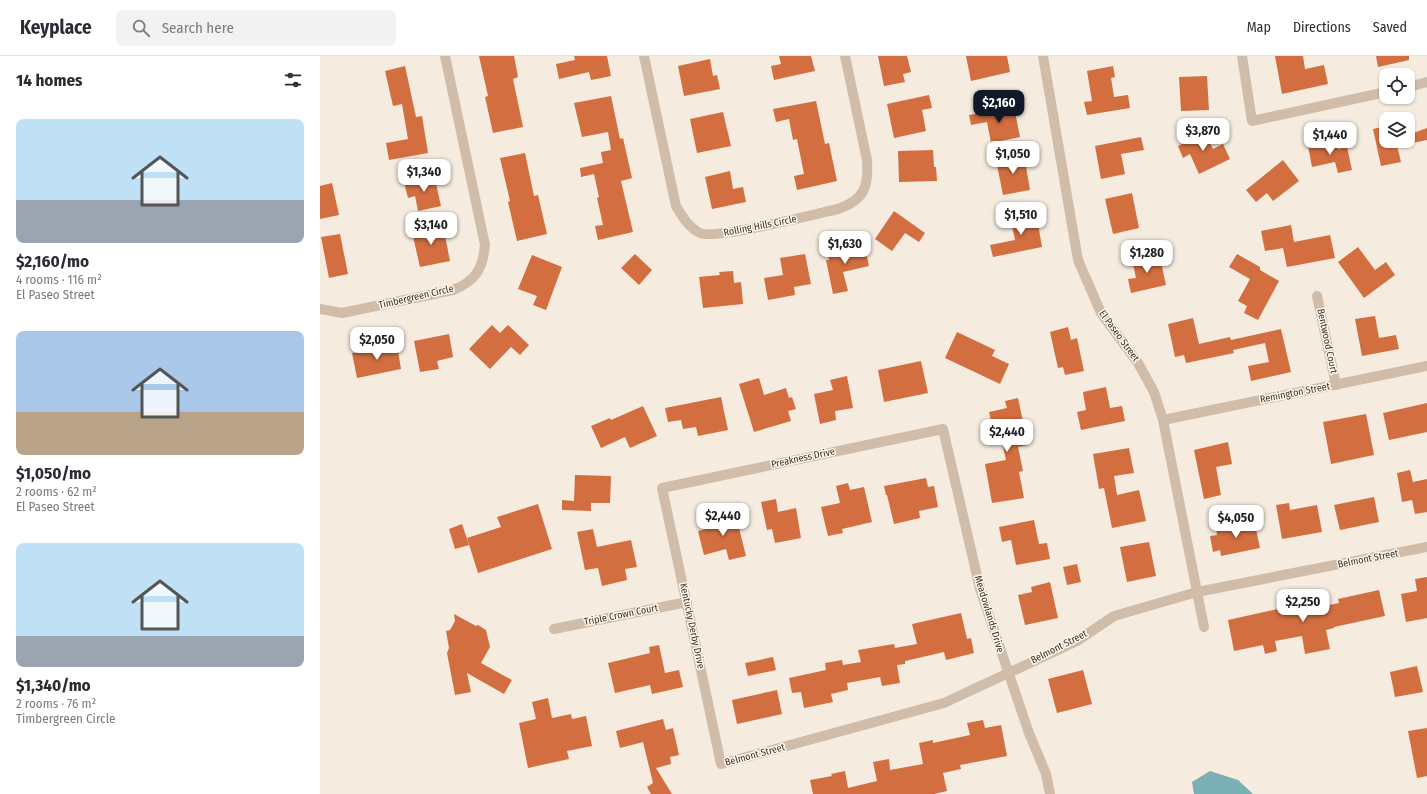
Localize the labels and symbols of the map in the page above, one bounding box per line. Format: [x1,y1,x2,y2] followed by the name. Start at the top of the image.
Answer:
[966,90,1032,124] pin: $2,160
[1170,118,1236,152] pin: $3,870
[1297,122,1363,156] pin: $1,440
[980,141,1046,175] pin: $1,050
[391,159,457,193] pin: $1,340
[988,202,1054,236] pin: $1,510
[398,212,464,246] pin: $3,140
[723,213,797,239] street label: Rolling Hills Circle
[812,231,878,265] pin: $1,630
[1114,240,1180,274] pin: $1,280
[377,283,455,311] street label: Timbergreen Circle
[1096,308,1142,365] street label: El Paseo Street
[1314,308,1340,375] street label: Bentwood Court
[344,327,410,361] pin: $2,050
[1259,380,1332,406] street label: Remington Street
[974,419,1040,453] pin: $2,440
[770,445,836,471] street label: Preakness Drive
[690,503,756,537] pin: $2,440
[1203,505,1269,539] pin: $4,050
[1337,547,1400,571] street label: Belmont Street
[972,574,1006,654] street label: Meadowlands Drive
[677,582,707,670] street label: Kentucky Derby Drive
[1270,589,1336,623] pin: $2,250
[583,602,660,628] street label: Triple Crown Court
[1029,627,1090,666] street label: Belmont Street
[724,741,787,769] street label: Belmont Street

